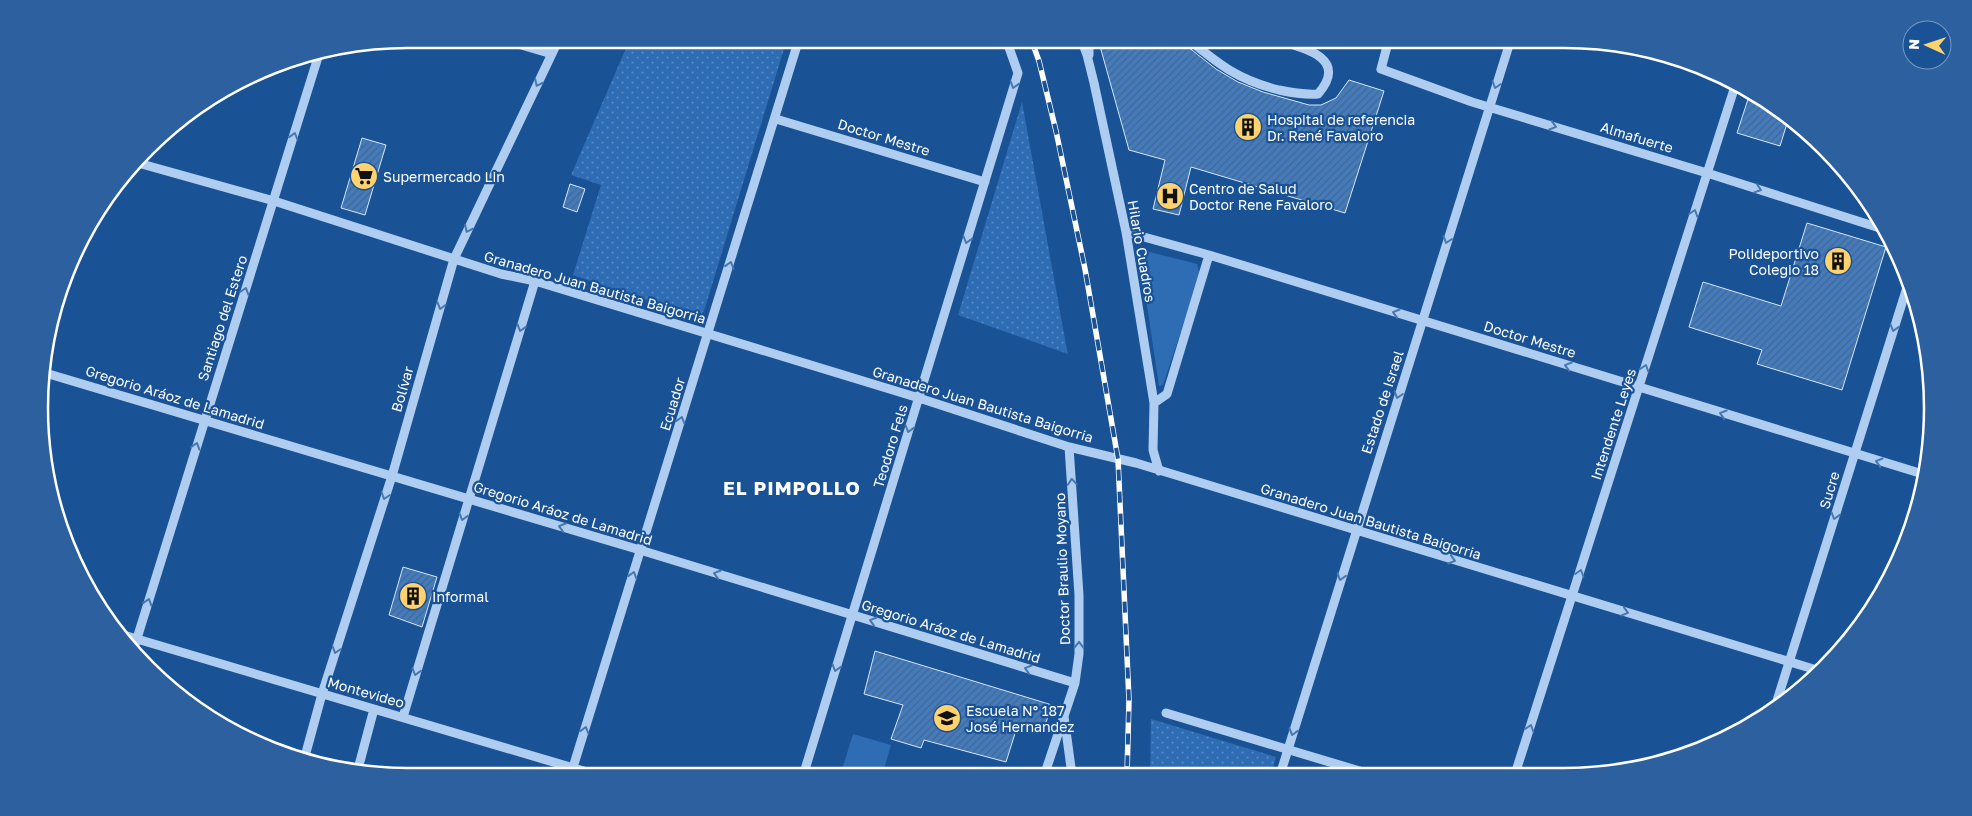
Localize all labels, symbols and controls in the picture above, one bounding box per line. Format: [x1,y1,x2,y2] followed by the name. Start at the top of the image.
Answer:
[1902,20,1952,70] north arrow
[1905,39,1922,50] text: N
[534,78,545,87] one-way arrow
[1010,80,1020,89] one-way arrow
[1492,81,1502,89] one-way arrow
[1267,111,1415,144] place label: Hospital de referencia Dr. René Favaloro
[1233,112,1263,142] building icon: Hospital de referencia Dr. René Favaloro
[836,115,932,159] street label: Doctor Mestre
[1599,118,1675,156] street label: Almafuerte
[1548,121,1557,131] one-way arrow
[288,133,298,141] one-way arrow
[349,161,379,191] supermarket icon: Supermercado Lin
[383,168,505,185] place label: Supermercado Lin
[1189,180,1333,213] place label: Centro de Salud Doctor Rene Favaloro
[1155,181,1185,211] hospital icon: Centro de Salud Doctor Rene Favaloro
[1754,184,1762,194] one-way arrow
[1125,199,1159,303] street label: Hilario Cuadros
[1689,210,1699,218] one-way arrow
[464,224,474,233] one-way arrow
[962,236,972,244] one-way arrow
[1443,236,1453,244] one-way arrow
[1729,245,1819,278] place label: Polideportivo Colegio 18
[1823,246,1853,276] building icon: Polideportivo Colegio 18
[482,247,708,327] street label: Granadero Juan Bautista Baigorria
[194,253,250,383] street label: Santiago del Estero
[724,261,734,270] one-way arrow
[240,288,250,296] one-way arrow
[436,301,446,310] one-way arrow
[1393,308,1401,318] one-way arrow
[1482,317,1578,361] street label: Doctor Mestre
[516,323,526,332] one-way arrow
[1890,323,1900,331] one-way arrow
[1357,348,1407,456] street label: Estado de Israel
[1565,361,1573,371] one-way arrow
[84,362,266,432] street label: Gregorio Aráoz de Lamadrid
[871,362,1095,446] street label: Granadero Juan Bautista Baigorria
[387,364,417,414] street label: Bolívar
[1639,365,1649,373] one-way arrow
[1587,366,1639,482] street label: Intendente Leyes
[656,375,688,433] street label: Ecuador
[1394,390,1404,399] one-way arrow
[869,402,911,490] street label: Teodoro Fels
[1720,410,1728,420] one-way arrow
[676,416,686,425] one-way arrow
[905,425,915,433] one-way arrow
[191,443,201,451] one-way arrow
[1875,457,1883,467] one-way arrow
[1815,469,1843,511] street label: Sucre
[723,476,861,499] district label: EL PIMPOLLO
[472,478,654,548] street label: Gregorio Aráoz de Lamadrid
[1066,478,1077,486] one-way arrow
[1259,479,1483,563] street label: Granadero Juan Bautista Baigorria
[381,491,391,499] one-way arrow
[1051,492,1073,646] street label: Doctor Braulio Moyano
[1831,511,1841,520] one-way arrow
[459,512,469,521] one-way arrow
[558,522,566,532] one-way arrow
[1448,554,1456,564] one-way arrow
[714,569,722,579] one-way arrow
[1574,569,1584,578] one-way arrow
[627,571,637,580] one-way arrow
[1337,572,1347,580] one-way arrow
[398,581,428,611] building icon: Informal
[432,588,489,605] place label: Informal
[860,596,1042,666] street label: Gregorio Aráoz de Lamadrid
[143,598,153,606] one-way arrow
[1620,606,1628,616] one-way arrow
[869,616,877,626] one-way arrow
[1074,640,1084,648] one-way arrow
[331,646,341,654] one-way arrow
[832,664,842,672] one-way arrow
[1024,665,1033,675] one-way arrow
[412,668,422,676] one-way arrow
[326,673,406,711] street label: Montevideo
[966,702,1074,735] place label: Escuela N° 187 José Hernandez
[932,703,962,733] school or university icon: Escuela N° 187 José Hernandez
[1525,724,1535,733] one-way arrow
[579,727,589,735] one-way arrow
[1288,727,1298,736] one-way arrow

